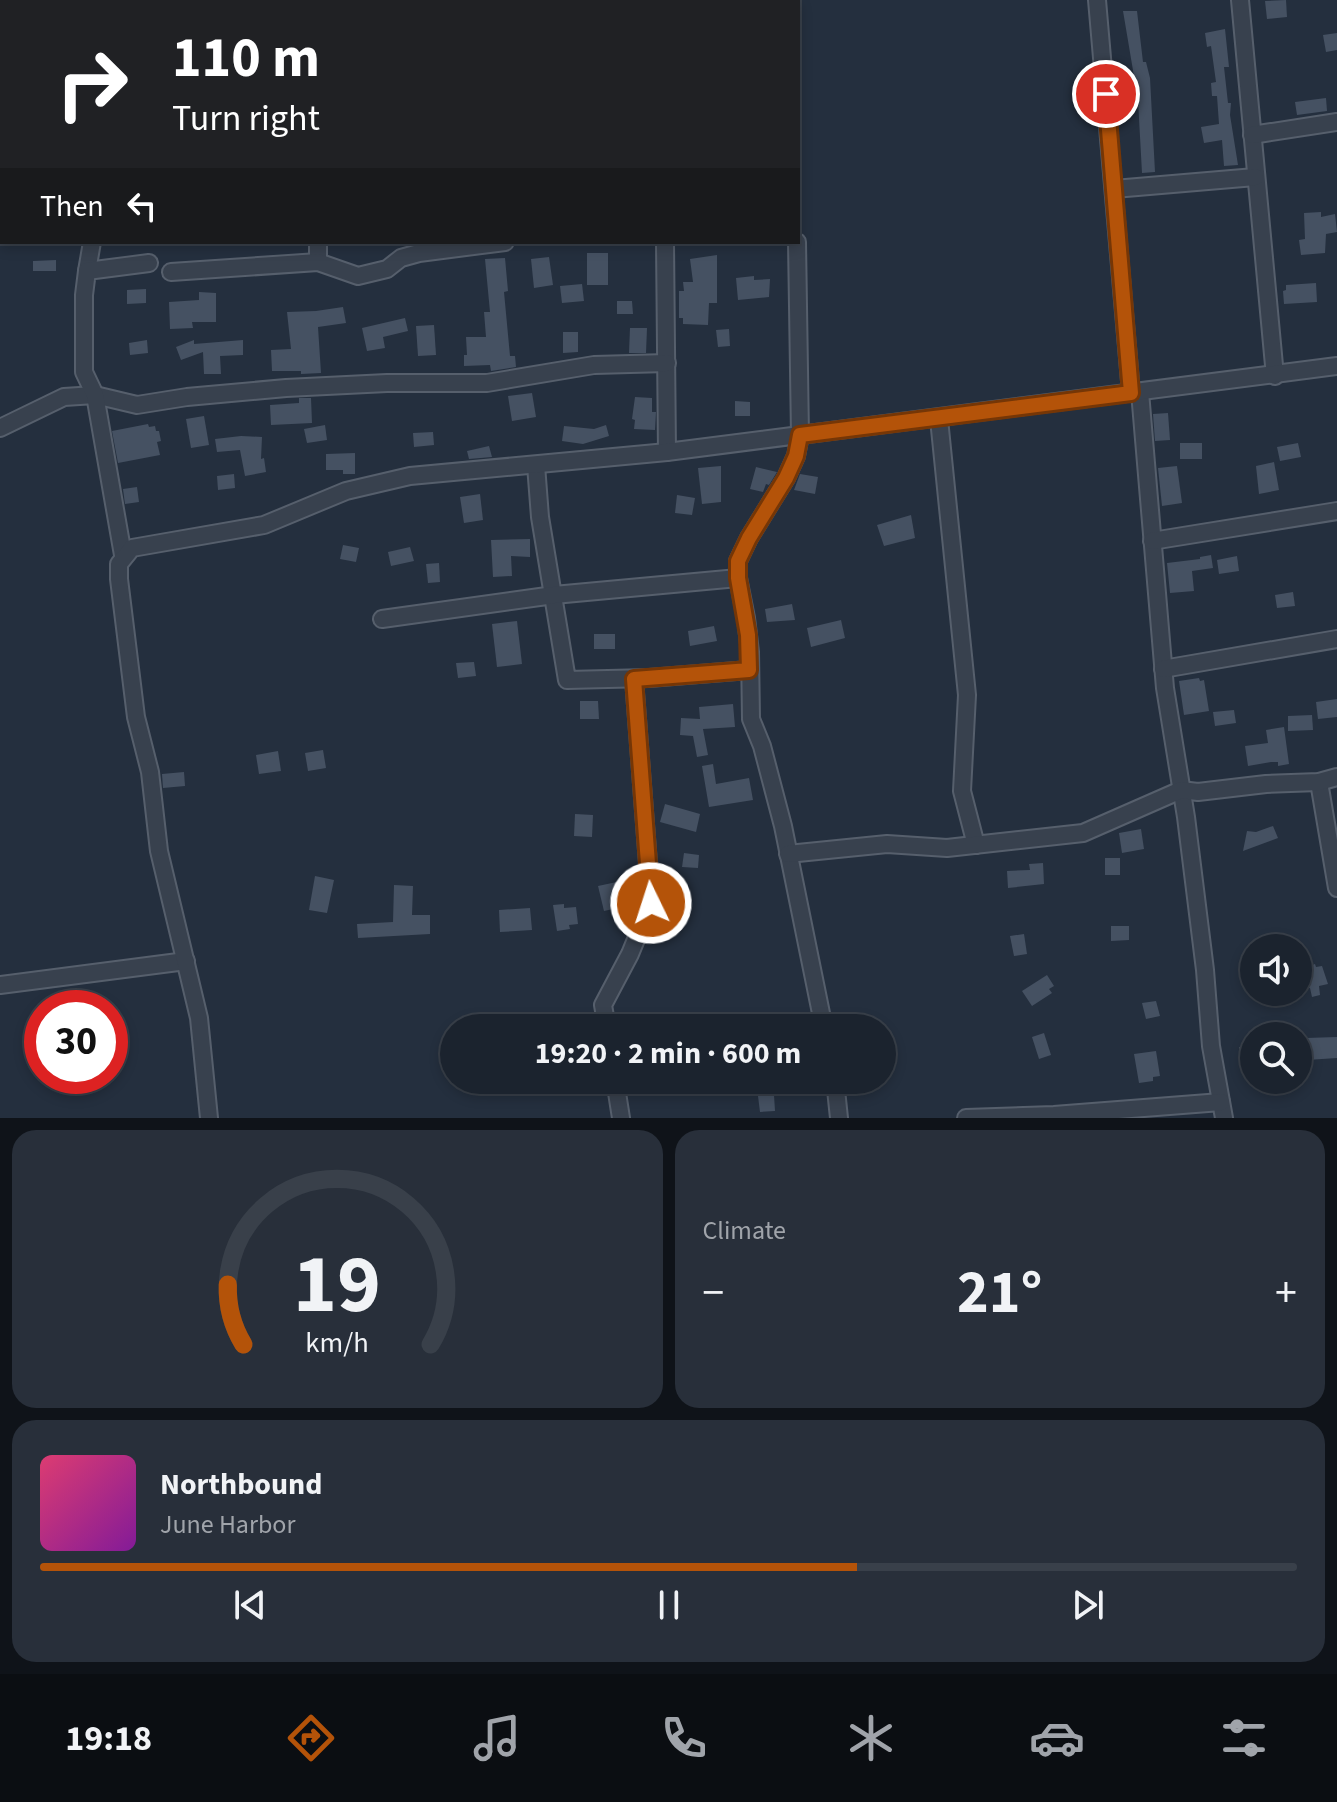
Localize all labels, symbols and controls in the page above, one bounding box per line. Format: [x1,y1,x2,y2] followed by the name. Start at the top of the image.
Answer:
[172,19,320,98] text: 110 m
[40,32,144,136] icon: right
[1072,60,1140,128] pin
[1084,72,1128,116] icon: arrive
[172,93,320,144] text: Turn right
[120,184,164,228] icon: left
[40,185,104,228] text: Then
[609,861,693,945] position arrow
[1240,934,1312,1094] map controls
[1240,934,1312,1006] button: sound
[24,990,128,1094] speed limit sign: 30
[1240,1022,1312,1094] button: search
[535,1032,801,1075] text: 19:20 · 2 min · 600 m
[703,1212,786,1249] text: Climate
[293,1226,381,1344] text: 19
[957,1251,1042,1336] text: 21°
[703,1262,724,1325] text: −
[1275,1262,1297,1325] text: +
[306,1323,369,1363] text: km/h
[160,1463,322,1506] text: Northbound
[160,1506,296,1543] text: June Harbor
[228,1583,272,1627] icon: previous
[647,1583,691,1627] icon: pause
[1066,1583,1110,1627] icon: next
[283,1710,339,1766] icon: directions
[469,1710,525,1766] icon: music
[656,1710,712,1766] icon: phone
[843,1710,899,1766] icon: climate
[1029,1710,1085,1766] icon: car
[1216,1710,1272,1766] icon: filters
[65,1713,152,1764] text: 19:18

